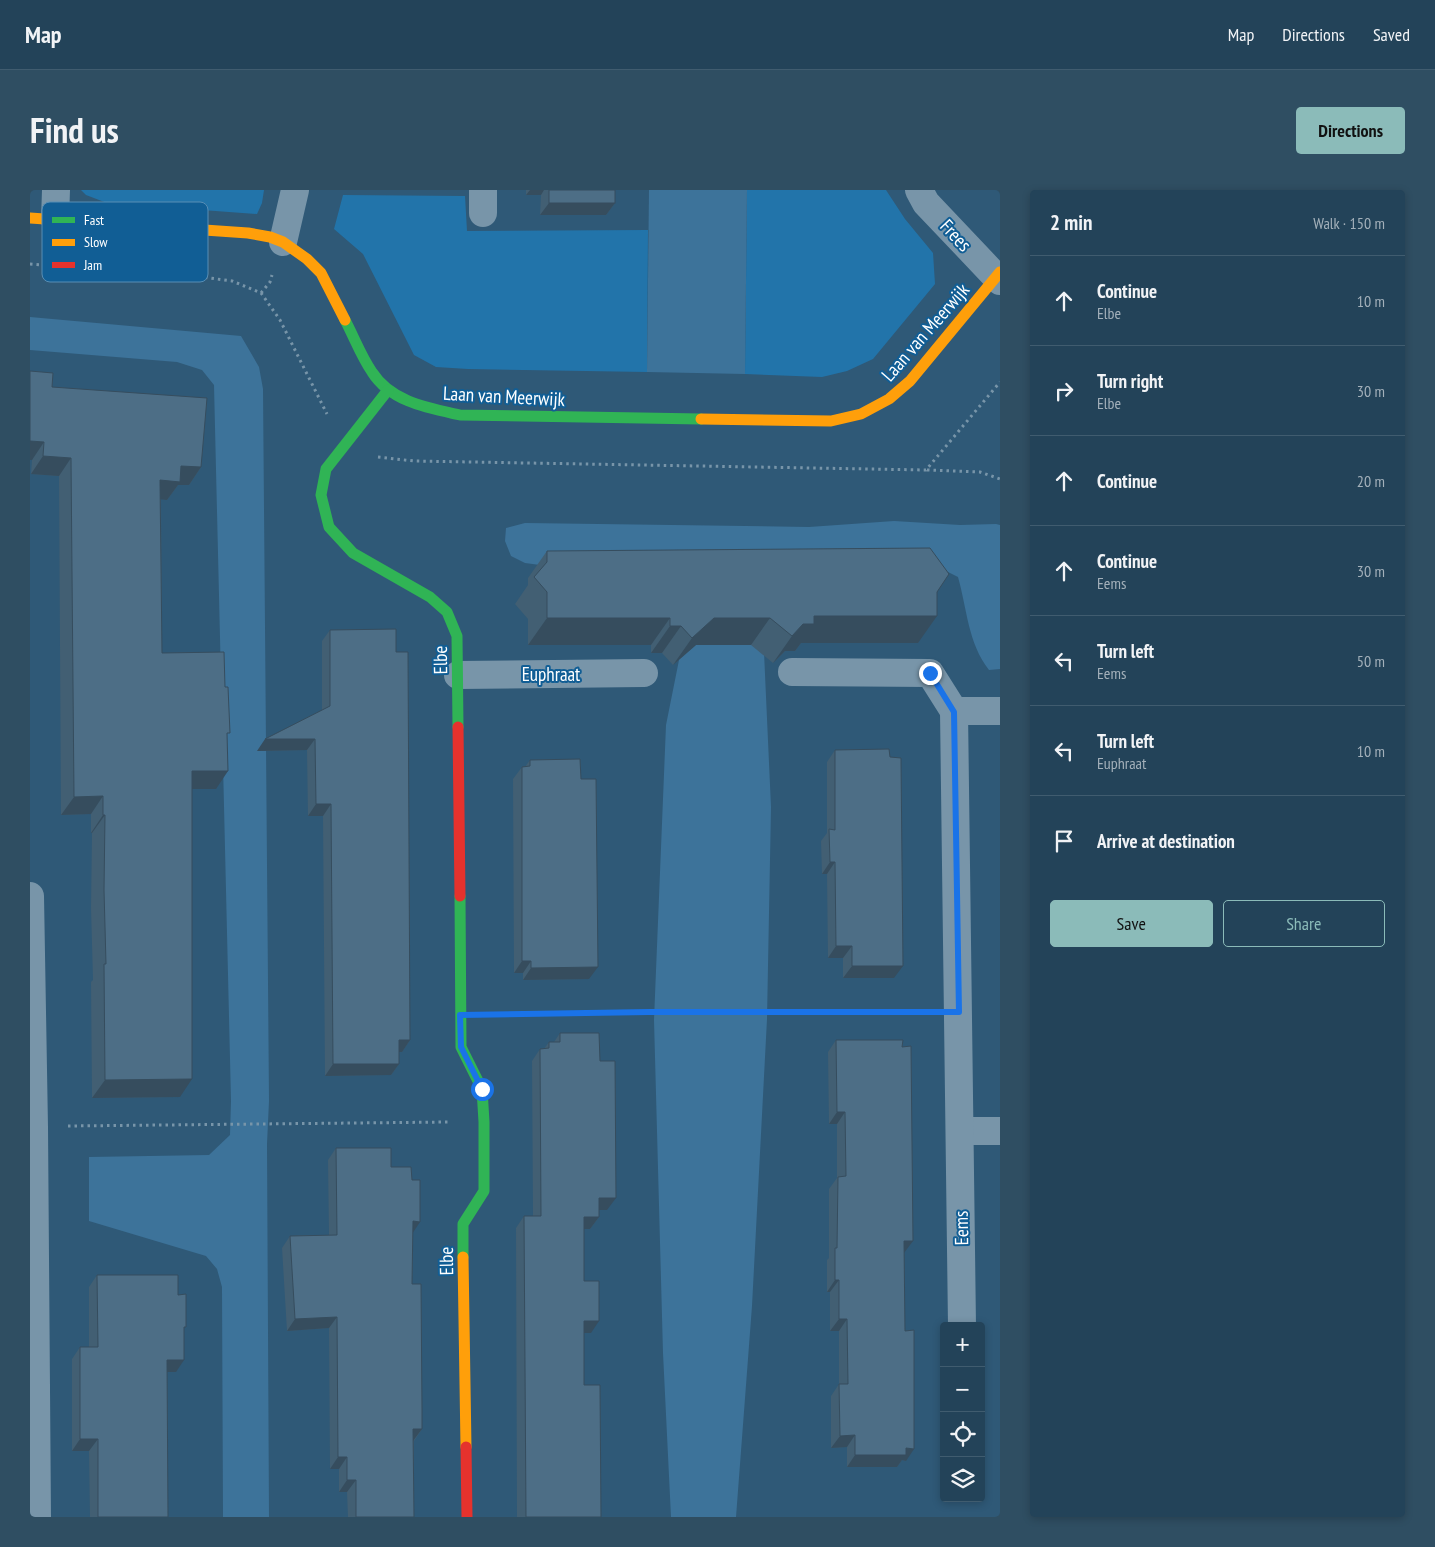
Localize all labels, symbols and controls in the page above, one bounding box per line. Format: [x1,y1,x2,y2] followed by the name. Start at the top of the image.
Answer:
[25,19,62,50] text: Map
[1228,23,1254,46] text: Map
[1282,23,1345,46] text: Directions
[1373,23,1410,46] text: Saved
[30,107,119,153] text: Find us
[1296,107,1405,154] button: Directions
[42,202,208,282] legend
[1050,209,1092,236] text: 2 min
[84,211,104,229] text: Fast
[1313,213,1385,233] text: Walk · 150 m
[935,214,977,256] street label: Frees
[84,233,108,251] text: Slow
[83,256,102,274] text: Jam
[876,278,975,386] street label: Laan van Meerwijk
[1097,279,1157,303] text: Continue
[1050,287,1078,315] icon: ahead
[1357,291,1385,311] text: 10 m
[1097,303,1121,323] text: Elbe
[1097,369,1163,393] text: Turn right
[1050,377,1078,405] icon: right
[442,381,566,411] street label: Laan van Meerwijk
[1357,381,1385,401] text: 30 m
[1097,393,1121,413] text: Elbe
[1050,467,1078,495] icon: ahead
[1097,469,1157,493] text: Continue
[1357,471,1385,491] text: 20 m
[1097,549,1157,573] text: Continue
[1050,557,1078,585] icon: ahead
[1357,561,1385,581] text: 30 m
[1097,573,1126,593] text: Eems
[1097,639,1154,663] text: Turn left
[428,645,452,675] street label: Elbe
[1050,647,1078,675] icon: left
[1357,651,1385,671] text: 50 m
[522,662,581,686] street label: Euphraat
[919,662,942,685] route end
[1097,663,1126,683] text: Eems
[1097,729,1154,753] text: Turn left
[1050,737,1078,765] icon: left
[1357,741,1385,761] text: 10 m
[1097,753,1146,773] text: Euphraat
[1050,827,1078,855] icon: arrive
[1097,829,1235,853] text: Arrive at destination
[1050,900,1213,947] button: Save
[1223,900,1385,947] button: Share
[471,1078,494,1101] route start
[949,1210,973,1246] street label: Eems
[434,1246,458,1276] street label: Elbe
[940,1322,985,1502] map controls
[940,1322,985,1367] button: +
[940,1367,985,1412] button: −
[940,1412,985,1457] button: locate
[940,1457,985,1502] button: layers

